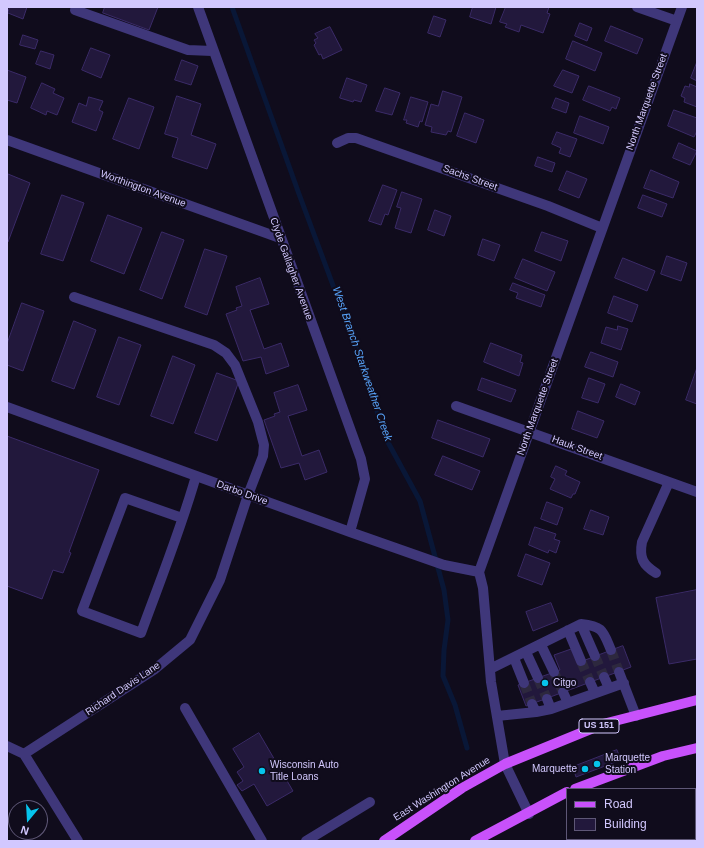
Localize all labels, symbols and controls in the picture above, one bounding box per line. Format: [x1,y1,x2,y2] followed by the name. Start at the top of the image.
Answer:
[624,52,670,152] street label: North Marquette Street
[441,163,499,193] street label: Sachs Street
[99,168,187,210] street label: Worthington Avenue
[267,216,315,322] street label: Clyde Gallagher Avenue
[329,285,395,443] water label: West Branch Starkweather Creek
[515,357,561,457] street label: North Marquette Street
[550,433,604,463] street label: Hauk Street
[215,478,269,508] street label: Darbo Drive
[83,660,163,718] street label: Richard Davis Lane
[553,677,576,689] place label: Citgo
[540,678,550,688] marker: Citgo
[579,719,619,733] road number: US 151
[605,752,650,776] place label: Marquette Station
[391,754,493,824] street label: East Washington Avenue
[270,759,339,782] place label: Wisconsin Auto Title Loans
[592,759,602,769] marker: Marquette Station
[532,763,577,775] place label: Marquette
[580,764,590,774] marker: Marquette
[257,766,267,776] marker: Wisconsin Auto Title Loans
[566,788,696,840] legend
[604,797,633,811] text: Road
[8,800,48,840] north arrow
[604,817,647,831] text: Building
[19,824,30,837] text: N

